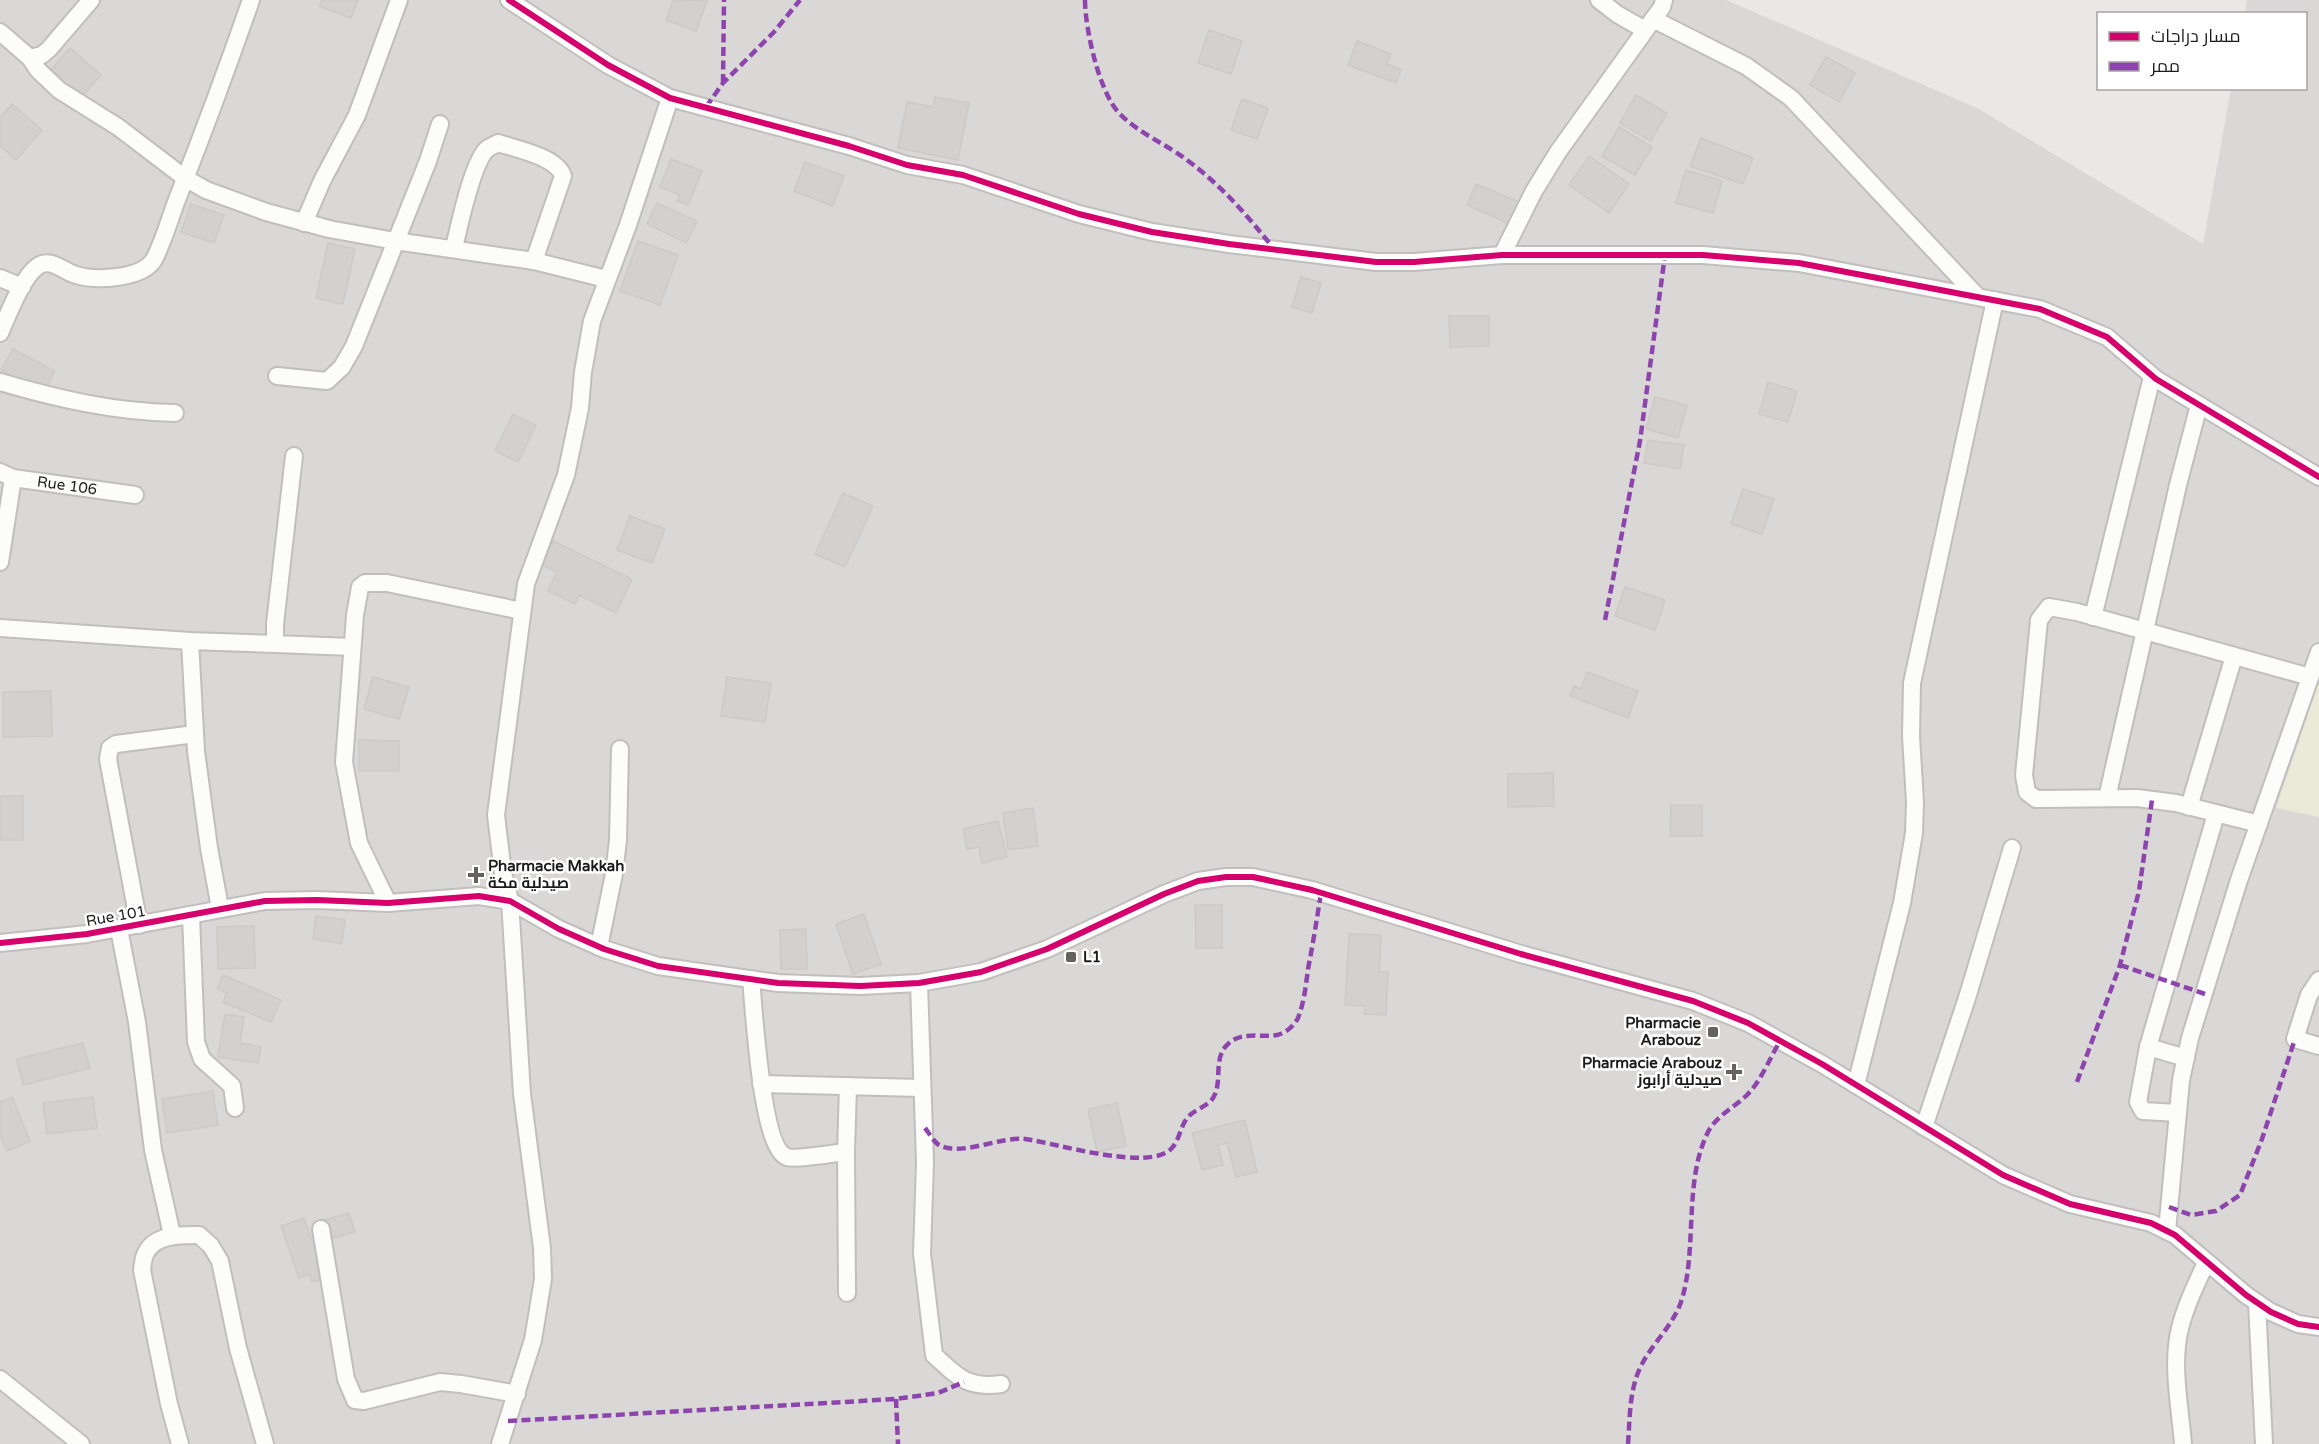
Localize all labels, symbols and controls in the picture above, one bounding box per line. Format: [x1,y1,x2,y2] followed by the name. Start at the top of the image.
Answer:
[2097,12,2307,90] legend
[2151,25,2241,47] text: مسار دراجات
[2150,55,2180,77] text: ممر
[36,472,98,499] street label: Rue 106
[488,857,624,892] place label: Pharmacie Makkah صيدلية مكة
[469,868,483,882] marker: Pharmacie Makkah صيدلية مكة
[85,902,147,930] street label: Rue 101
[1083,948,1101,966] place label: L1
[1064,950,1078,964] marker: L1
[1625,1014,1702,1049] place label: Pharmacie Arabouz
[1706,1025,1720,1039] marker: Pharmacie Arabouz
[1582,1054,1723,1089] place label: Pharmacie Arabouz صيدلية أرابوز
[1727,1065,1741,1079] marker: Pharmacie Arabouz صيدلية أرابوز

